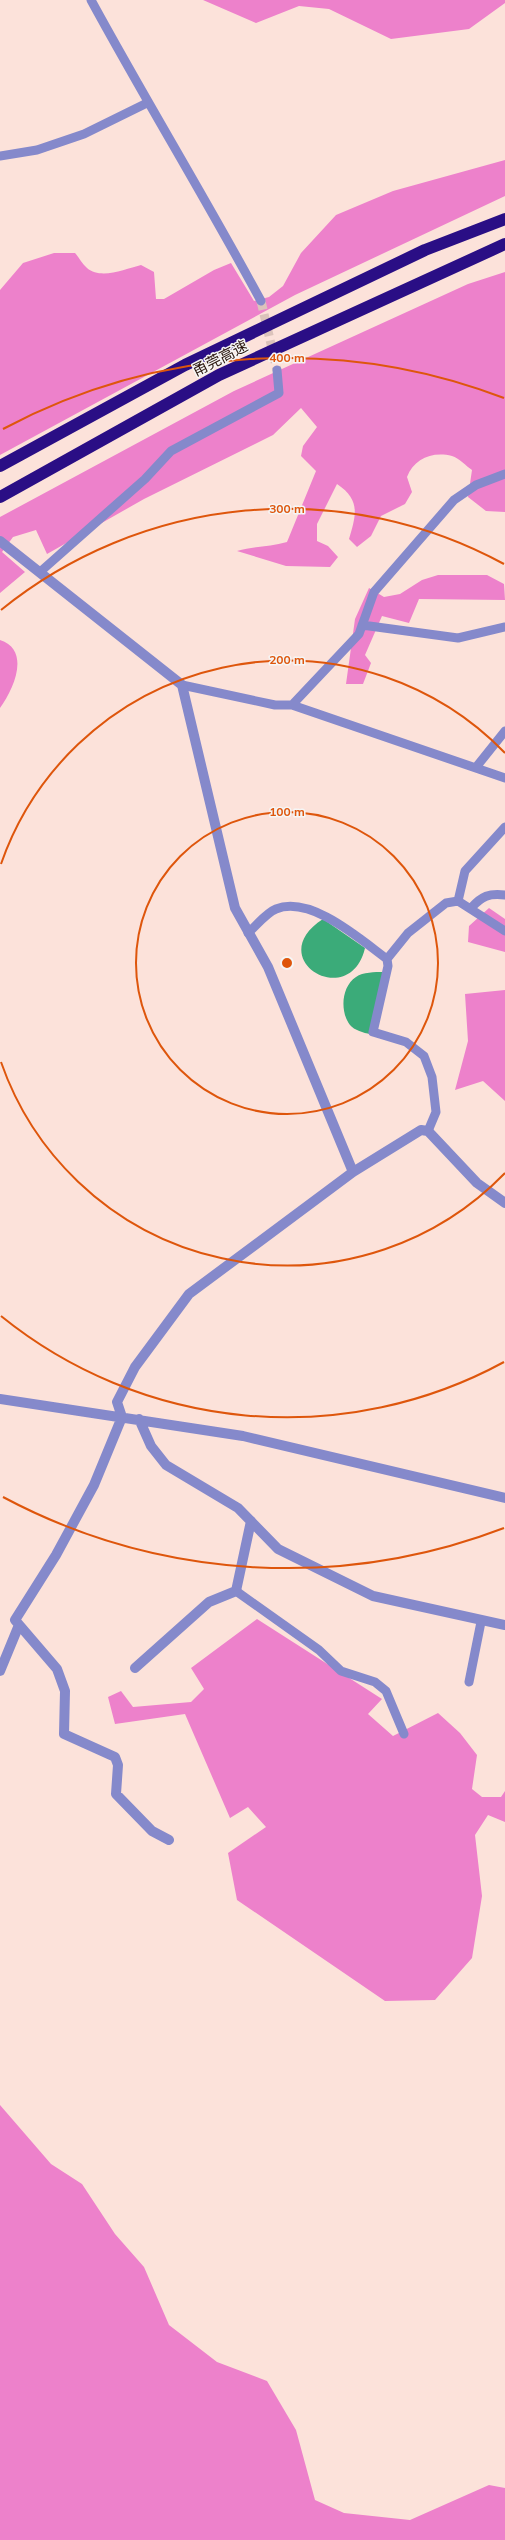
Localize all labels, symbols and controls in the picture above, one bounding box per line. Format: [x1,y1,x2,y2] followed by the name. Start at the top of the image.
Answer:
[189,336,251,380] street label: 甬莞高速
[269,350,305,365] text: 400 m
[269,501,305,516] text: 300 m
[269,652,305,667] text: 200 m
[269,804,305,819] text: 100 m
[280,956,294,970] centre of rings

